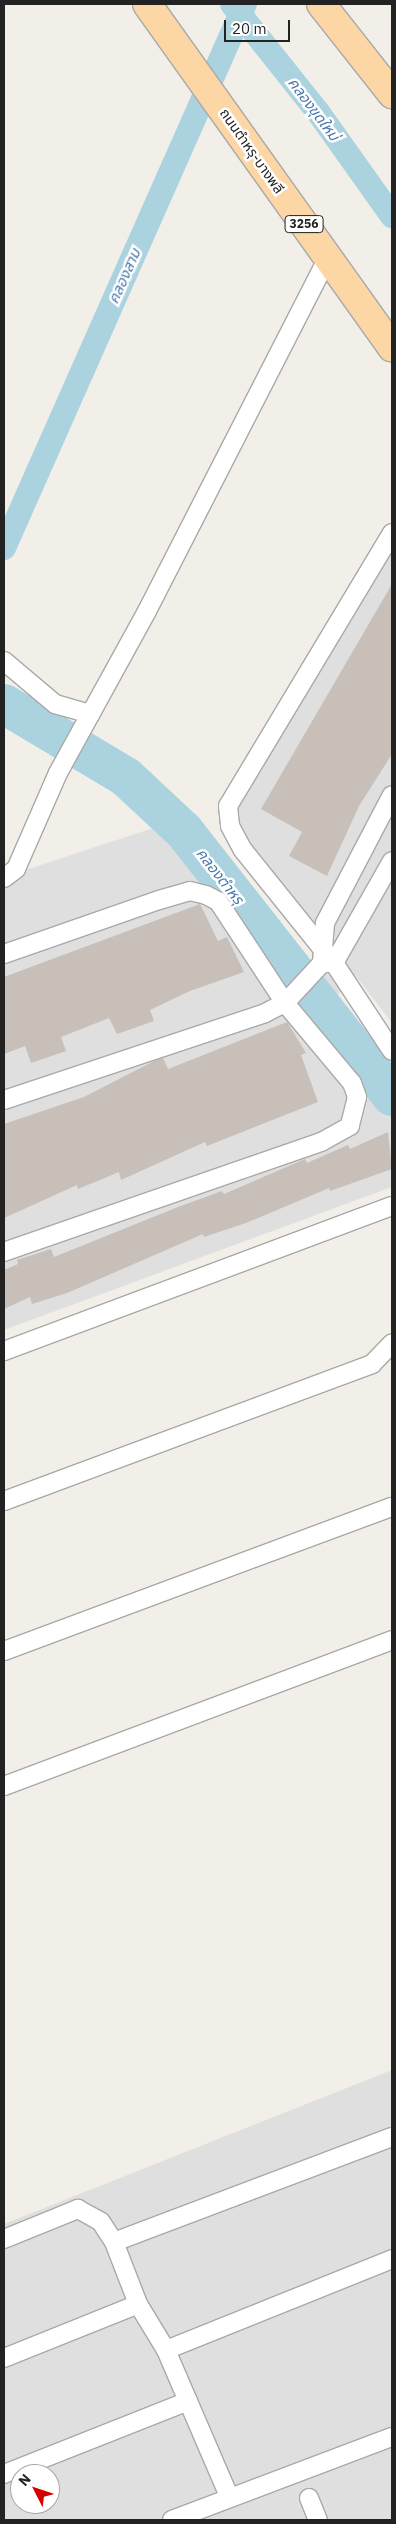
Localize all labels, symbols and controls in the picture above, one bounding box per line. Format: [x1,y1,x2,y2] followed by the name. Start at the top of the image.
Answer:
[226,10,292,42] scale bar
[232,19,267,38] text: 20 m
[284,74,344,144] water label: คลองขุดใหม่
[216,105,288,197] street label: ถนนตำหรุ-บางพลี
[284,214,324,233] road number: 3256
[104,246,144,306] water label: คลองสาม
[193,844,247,908] water label: คลองตำหรุ
[10,2464,60,2514] north arrow
[14,2470,35,2490] text: N

